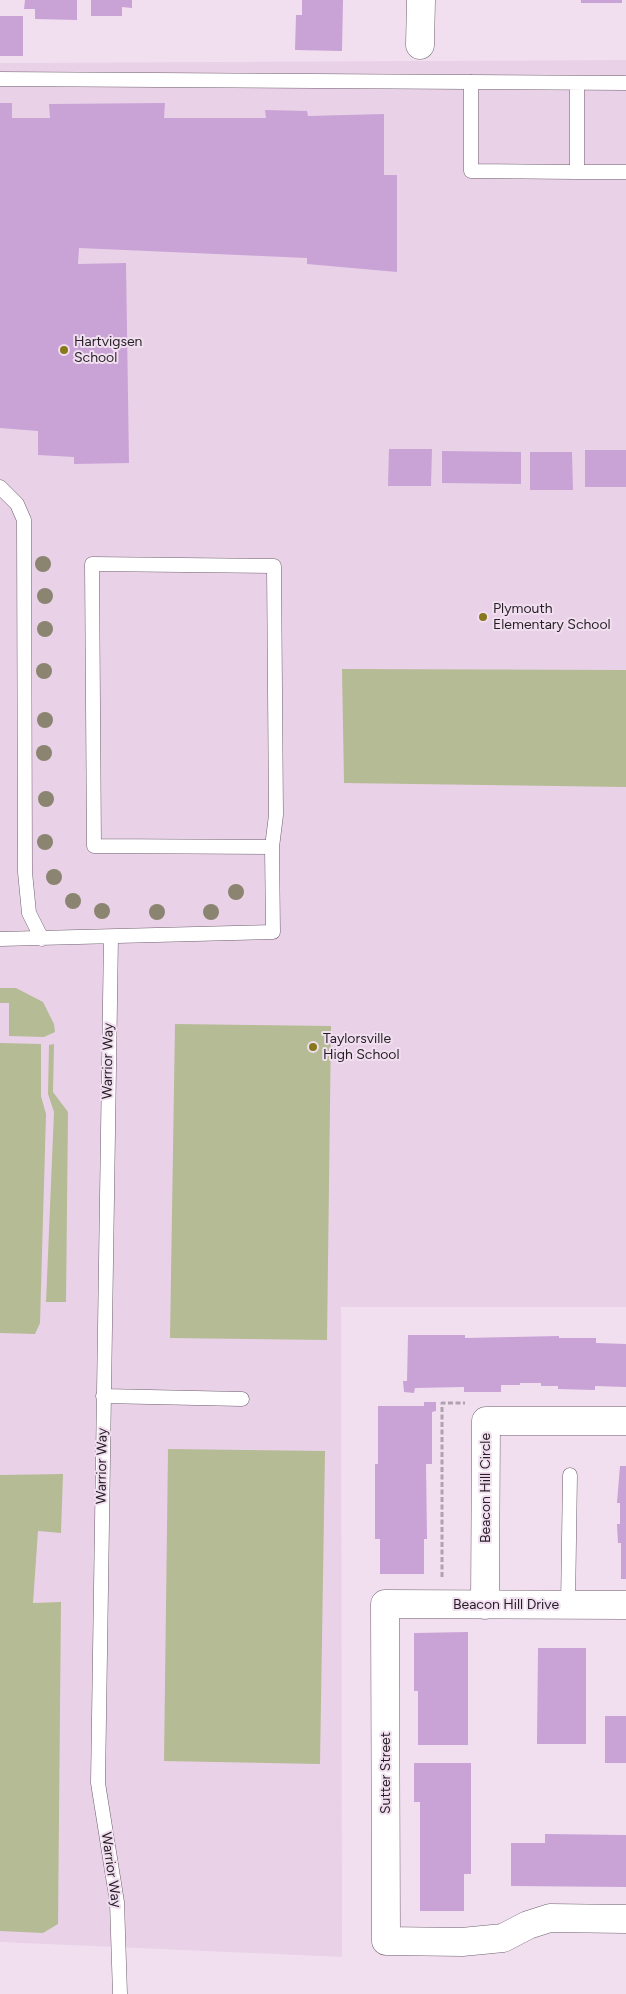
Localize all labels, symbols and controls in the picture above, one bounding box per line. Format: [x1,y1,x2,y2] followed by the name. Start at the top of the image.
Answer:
[74,334,142,367] place label: Hartvigsen School
[58,344,70,356] marker: Hartvigsen School
[493,601,611,634] place label: Plymouth Elementary School
[477,611,489,623] marker: Plymouth Elementary School
[99,1023,117,1099] street label: Warrior Way
[323,1031,400,1064] place label: Taylorsville High School
[307,1041,319,1053] marker: Taylorsville High School
[93,1428,111,1504] street label: Warrior Way
[478,1433,494,1543] street label: Beacon Hill Circle
[453,1597,559,1613] street label: Beacon Hill Drive
[378,1732,394,1814] street label: Sutter Street
[97,1831,125,1909] street label: Warrior Way

